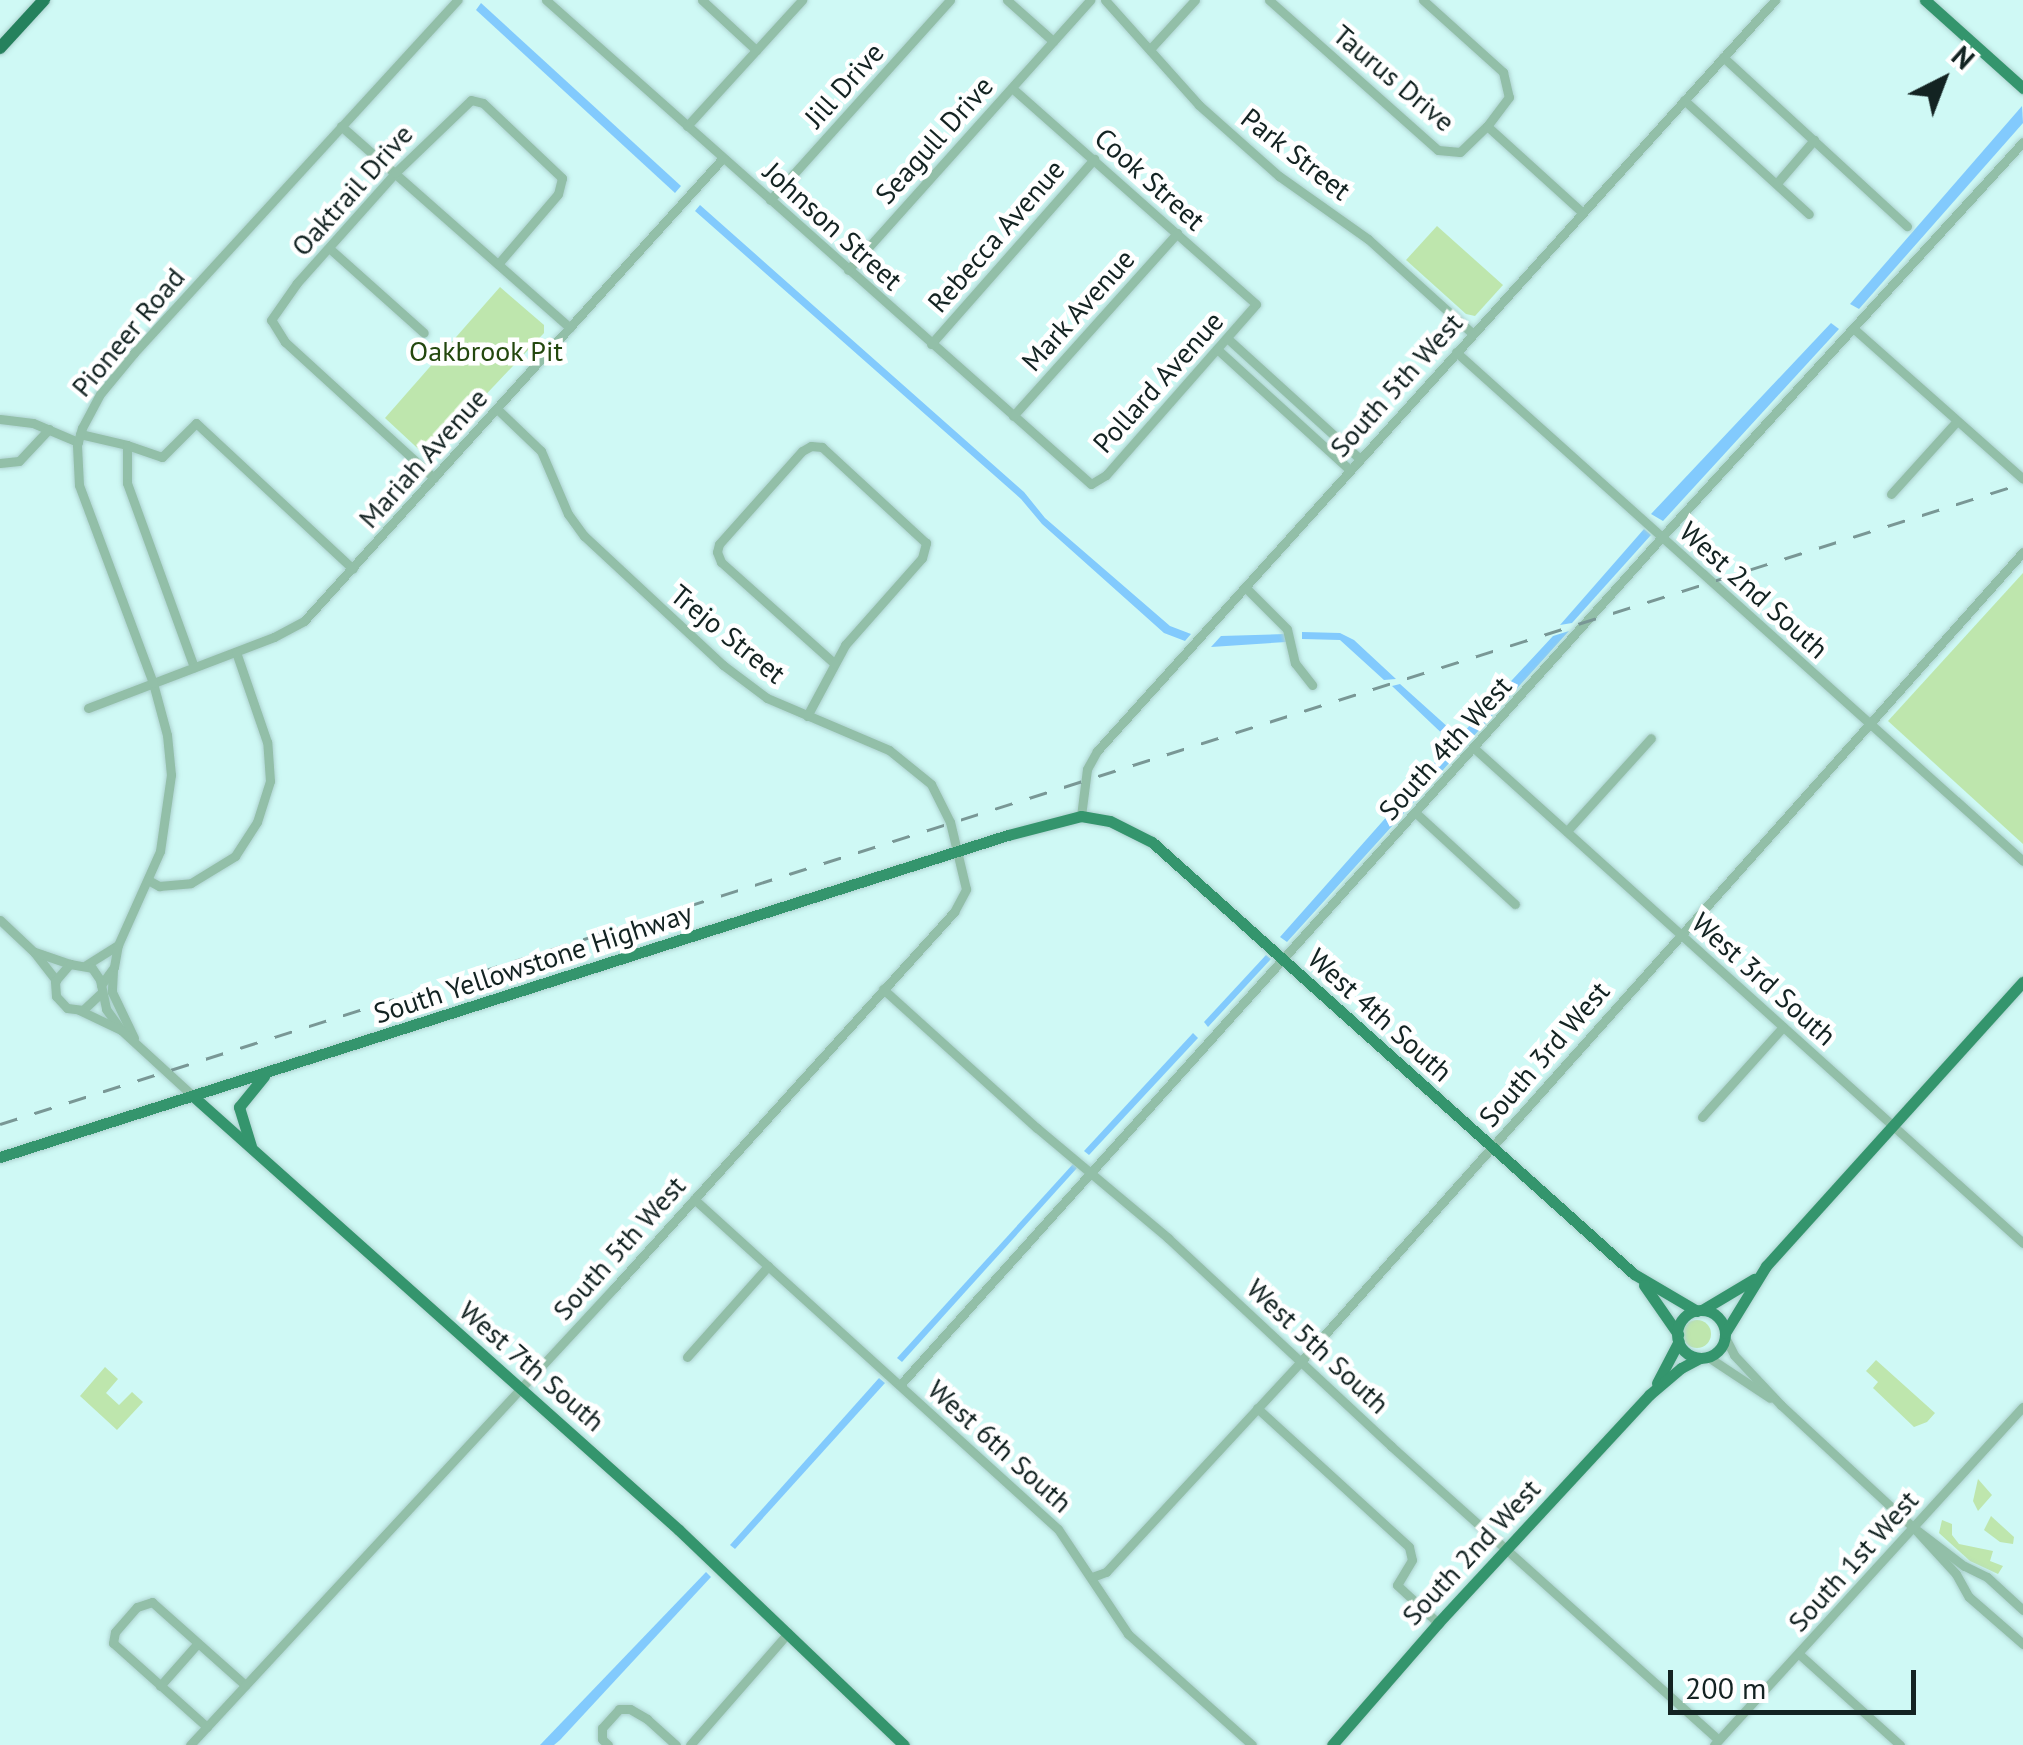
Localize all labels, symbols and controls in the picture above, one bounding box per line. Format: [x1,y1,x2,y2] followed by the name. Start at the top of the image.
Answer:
[1326,17,1462,139] street label: Taurus Drive
[1893,30,1993,130] north arrow
[797,36,891,134] street label: Jill Drive
[1944,37,1983,77] text: N
[868,69,1000,211] street label: Seagull Drive
[1234,101,1358,207] street label: Park Street
[284,117,420,263] street label: Oaktrail Drive
[1088,121,1212,237] street label: Cook Street
[920,153,1072,319] street label: Rebecca Avenue
[757,155,909,297] street label: Johnson Street
[1014,242,1142,378] street label: Mark Avenue
[64,261,192,403] street label: Pioneer Road
[1085,304,1231,460] street label: Pollard Avenue
[1323,306,1469,464] street label: South 5th West
[409,334,563,368] park label: Oakbrook Pit
[351,381,495,535] street label: Mariah Avenue
[1673,515,1835,665] street label: West 2nd South
[664,578,792,690] street label: Trejo Street
[1372,669,1518,827] street label: South 4th West
[369,895,697,1031] street label: South Yellowstone Highway
[1685,906,1843,1052] street label: West 3rd South
[1301,942,1459,1088] street label: West 4th South
[1472,974,1616,1134] street label: South 3rd West
[546,1169,692,1327] street label: South 5th West
[1240,1272,1396,1420] street label: West 5th South
[452,1294,612,1438] street label: West 7th South
[921,1373,1079,1519] street label: West 6th South
[1395,1472,1547,1632] street label: South 2nd West
[1781,1483,1925,1639] street label: South 1st West
[1673,1650,1920,1712] scale bar
[1685,1668,1766,1707] text: 200 m

